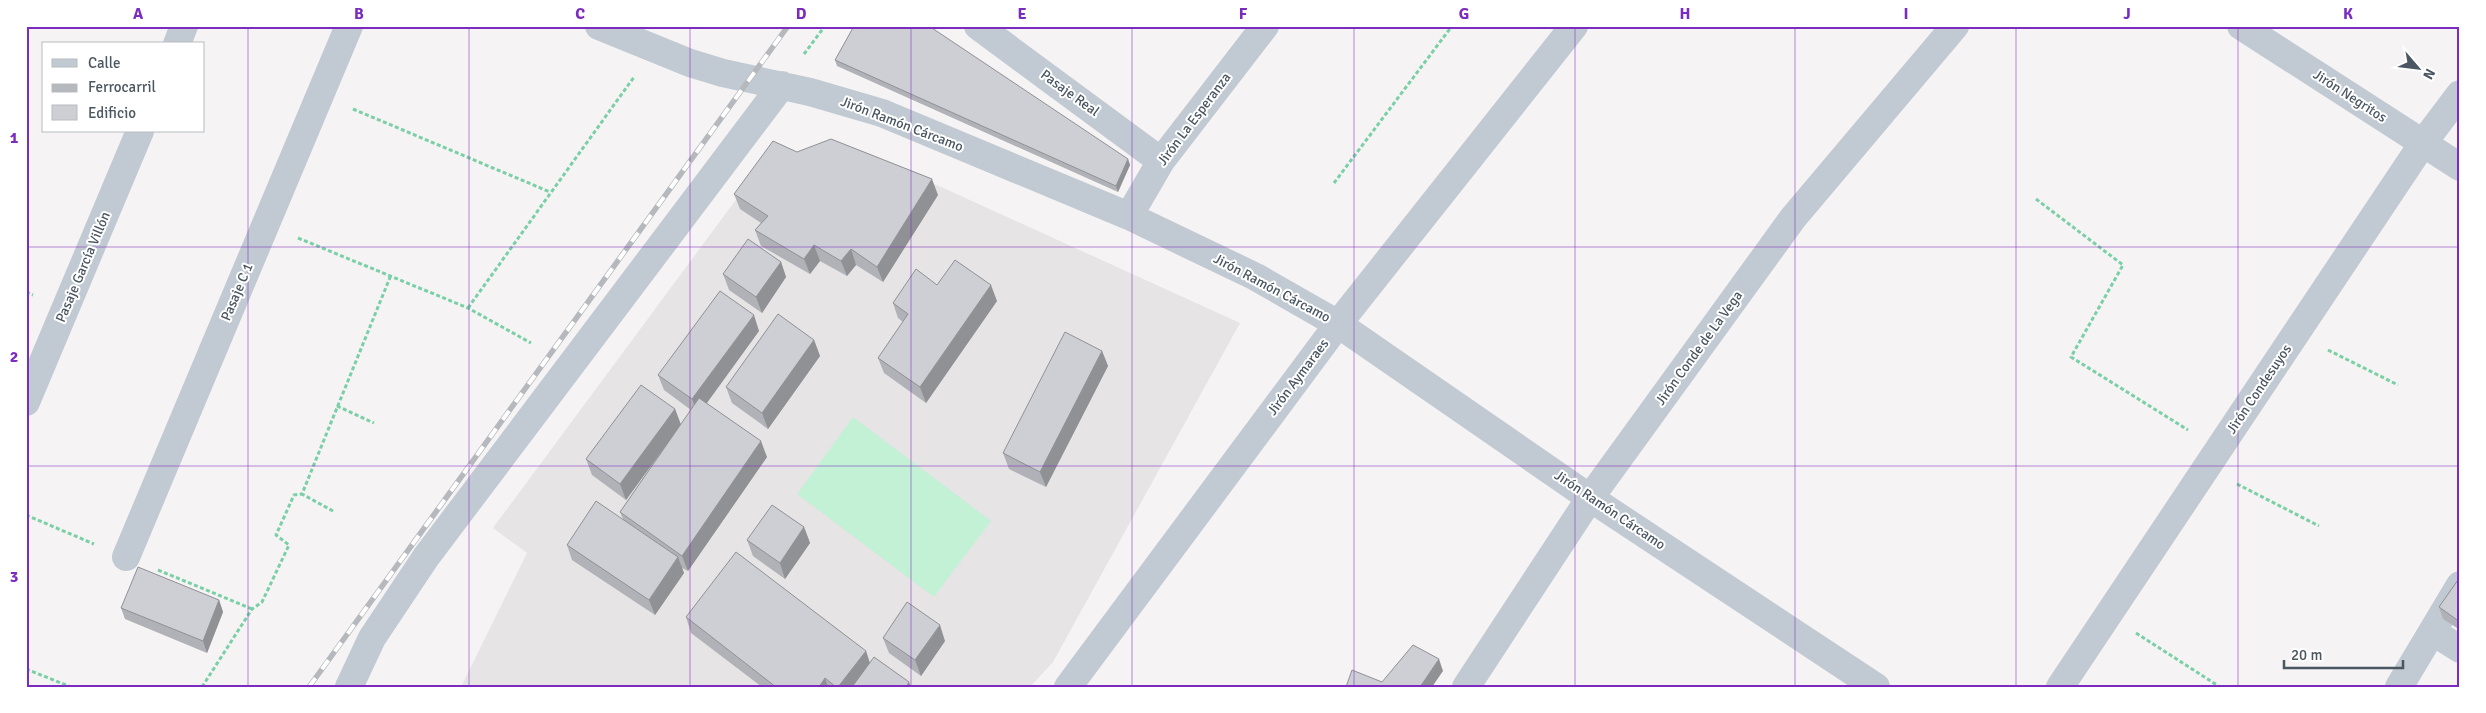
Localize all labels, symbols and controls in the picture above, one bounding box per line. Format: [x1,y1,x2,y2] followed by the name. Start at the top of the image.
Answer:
[133,4,144,24] text: A
[354,4,364,24] text: B
[575,4,585,24] text: C
[796,4,807,24] text: D
[1017,4,1027,24] text: E
[1239,4,1248,24] text: F
[1459,4,1469,24] text: G
[1680,4,1690,24] text: H
[1903,4,1909,24] text: I
[2123,4,2131,24] text: J
[2343,4,2353,24] text: K
[42,42,205,132] legend
[2394,42,2444,92] north arrow
[88,54,121,72] text: Calle
[1037,66,1103,120] street label: Pasaje Real
[2310,66,2390,126] street label: Jirón Negritos
[2419,66,2439,82] text: N
[1154,69,1234,169] street label: Jirón La Esperanza
[88,78,156,96] text: Ferrocarril
[838,93,966,155] street label: Jirón Ramón Cárcamo
[88,104,136,122] text: Edificio
[10,128,19,148] text: 1
[52,209,114,325] street label: Pasaje García Villón
[1211,250,1333,326] street label: Jirón Ramón Cárcamo
[217,261,257,323] street label: Pasaje C 1
[1652,287,1746,409] street label: Jirón Conde de La Vega
[1264,335,1332,419] street label: Jirón Aymaraes
[2223,341,2295,437] street label: Jirón Condesuyos
[10,347,18,367] text: 2
[1551,467,1669,553] street label: Jirón Ramón Cárcamo
[10,567,18,587] text: 3
[2284,638,2402,670] scale bar
[2291,646,2322,664] text: 20 m

